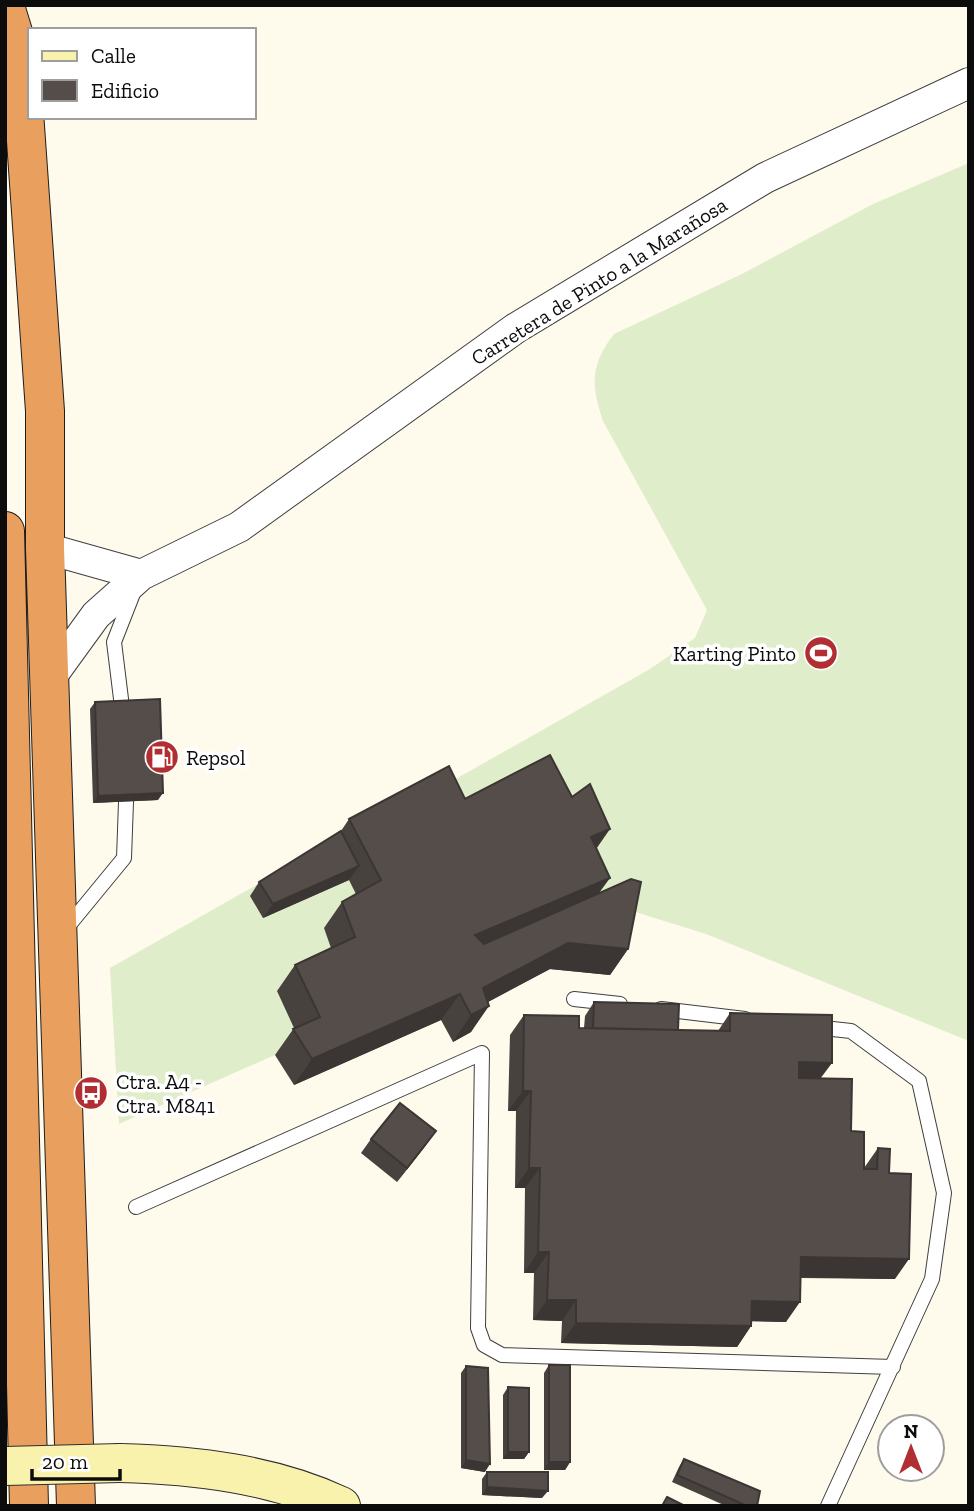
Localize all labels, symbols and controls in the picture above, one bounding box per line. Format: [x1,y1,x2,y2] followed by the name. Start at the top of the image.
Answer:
[28,28,256,119] legend
[91,43,136,68] text: Calle
[91,78,159,103] text: Edificio
[466,192,732,370] street label: Carretera de Pinto a la Marañosa
[802,634,840,672] sports icon: Karting Pinto
[673,641,796,666] place label: Karting Pinto
[143,738,181,776] fuel station icon: Repsol
[186,745,246,770] place label: Repsol
[116,1069,215,1118] place label: Ctra. A4 - Ctra. M841
[72,1074,110,1112] bus stop icon: Ctra. A4 - Ctra. M841
[876,1413,946,1483] north arrow
[904,1420,918,1443] text: N
[32,1438,119,1482] scale bar
[42,1449,88,1474] text: 20 m

